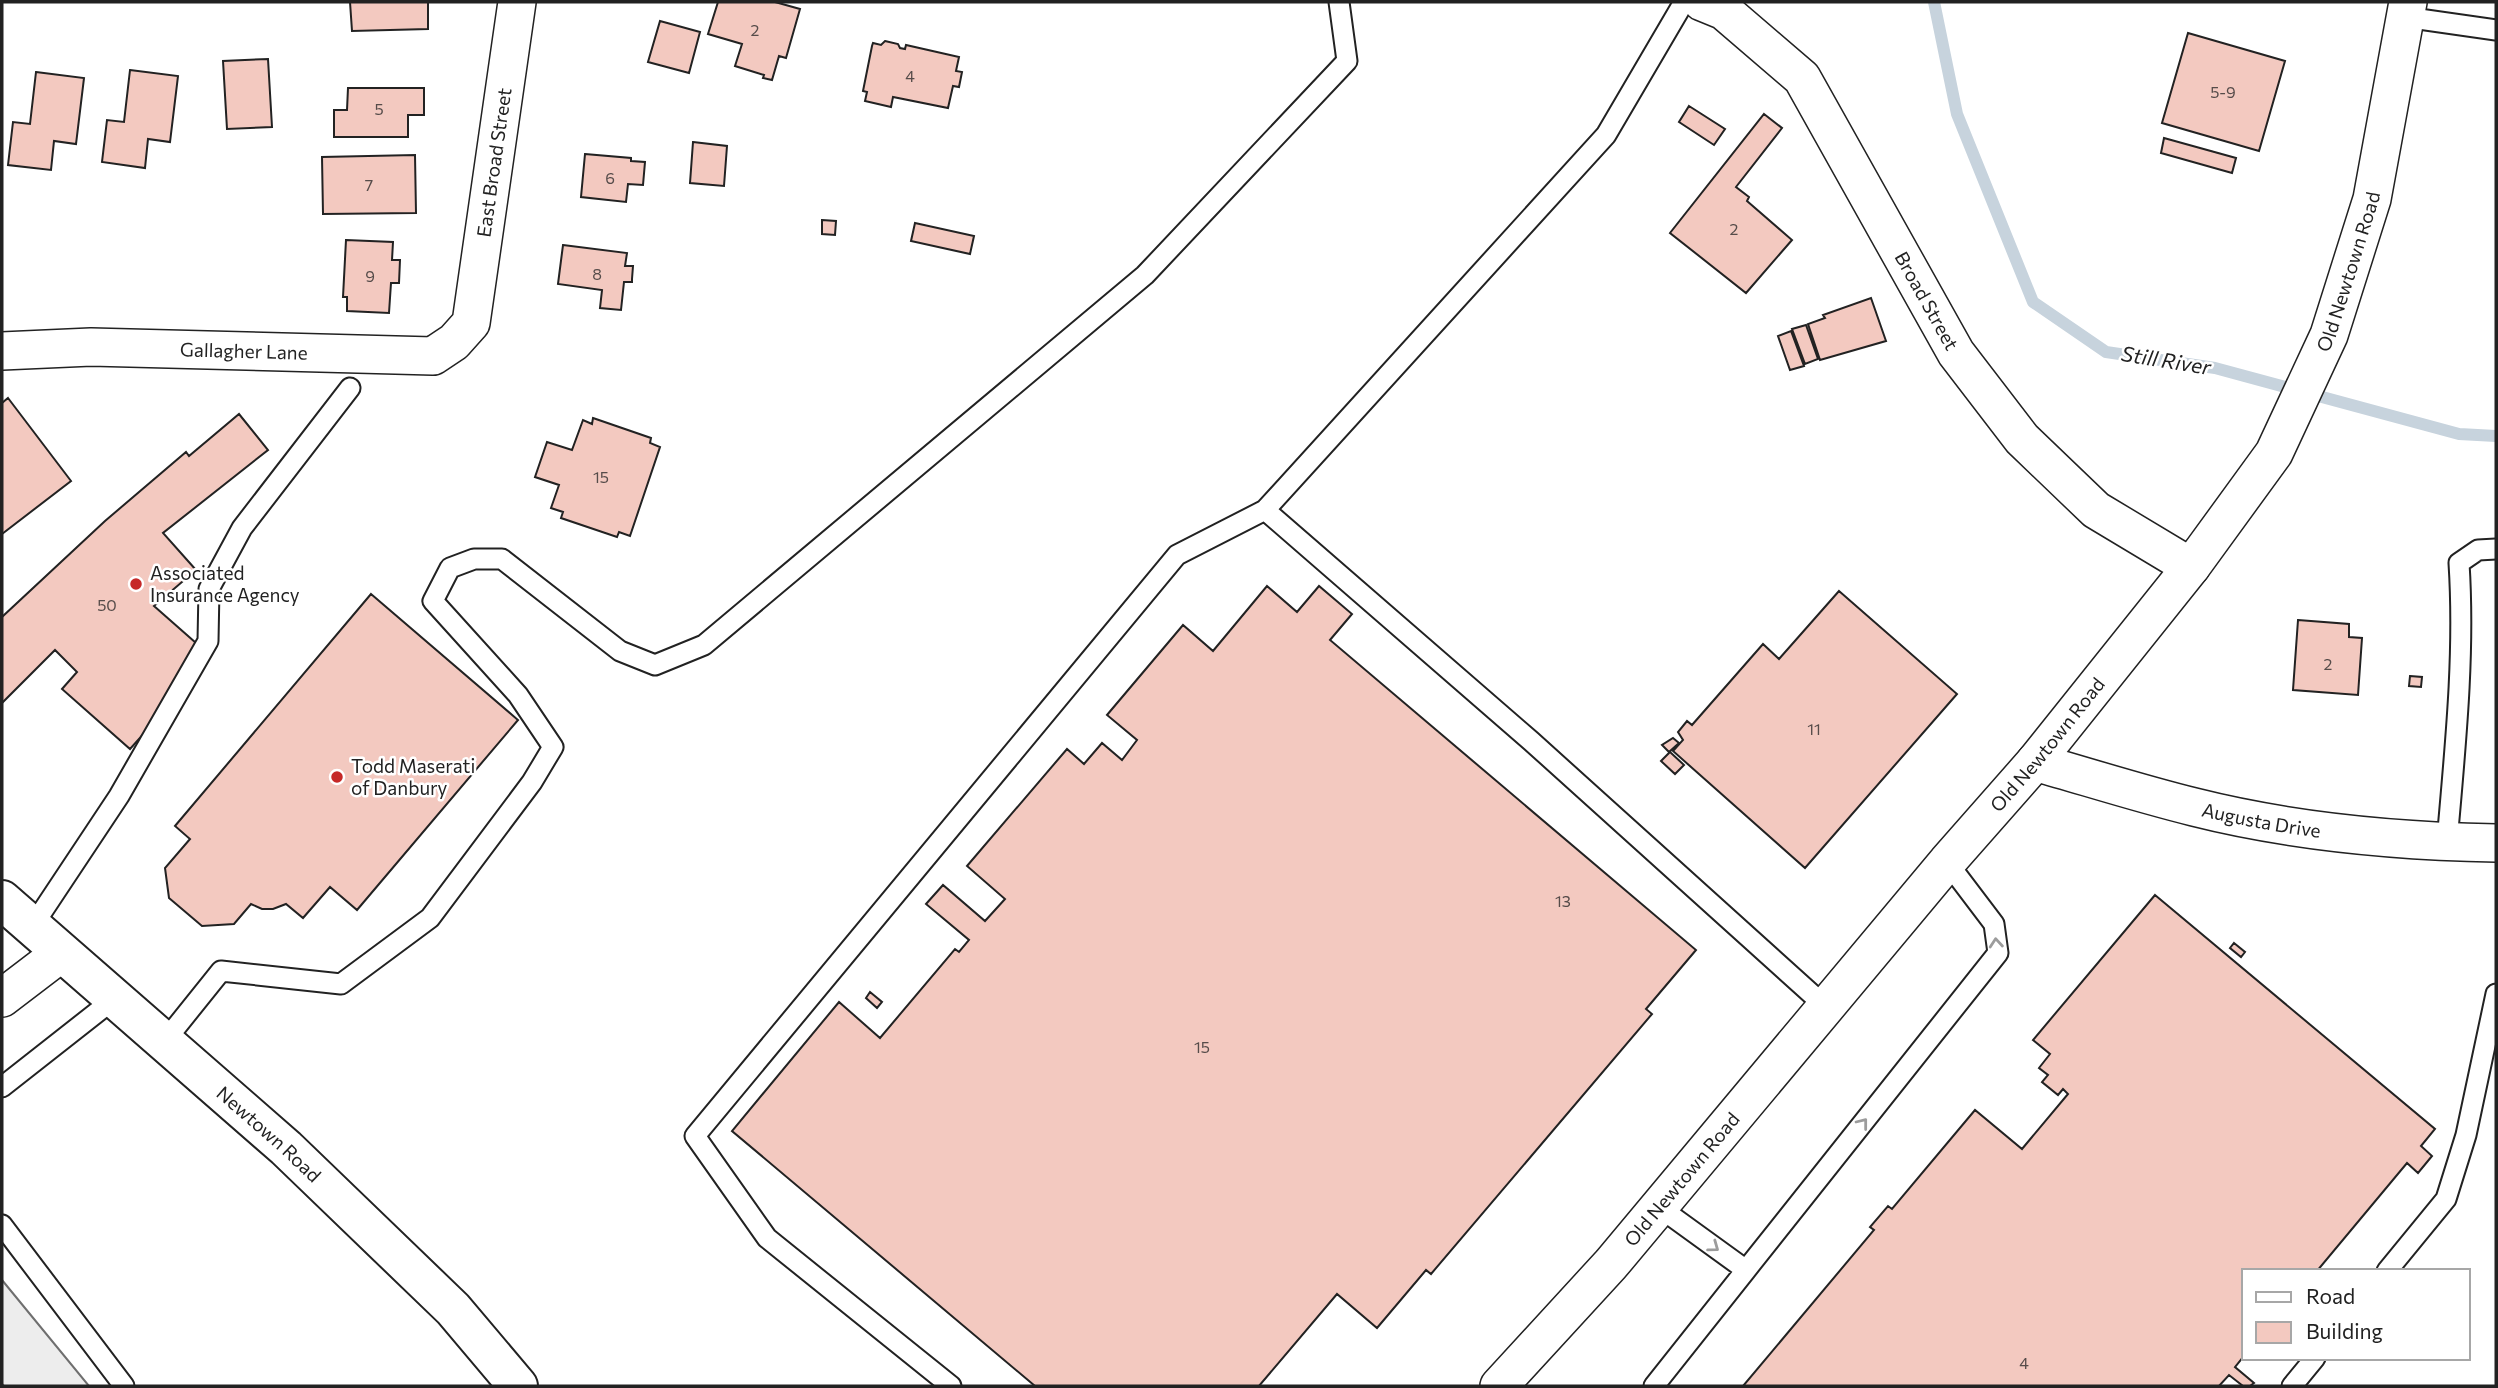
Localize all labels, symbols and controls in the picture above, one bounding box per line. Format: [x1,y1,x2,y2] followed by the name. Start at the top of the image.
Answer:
[751,20,760,39] house number: 2
[905,66,915,85] house number: 4
[2210,82,2236,101] house number: 5-9
[471,86,516,239] street label: East Broad Street
[374,99,384,118] house number: 5
[605,168,615,187] house number: 6
[365,175,373,194] house number: 7
[2311,190,2384,355] street label: Old Newtown Road
[1730,219,1739,238] house number: 2
[1891,247,1964,354] street label: Broad Street
[592,264,602,283] house number: 8
[365,266,375,285] house number: 9
[180,337,308,364] street label: Gallagher Lane
[2120,340,2213,379] water label: Still River
[593,467,609,486] house number: 15
[150,561,300,606] place label: Associated Insurance Agency
[128,576,144,592] marker: Associated Insurance Agency
[97,595,117,614] house number: 50
[2324,654,2333,673] house number: 2
[1985,673,2109,816] street label: Old Newtown Road
[1807,719,1821,738] house number: 11
[351,754,475,799] place label: Todd Maserati of Danbury
[329,769,345,785] marker: Todd Maserati of Danbury
[2200,797,2322,842] street label: Augusta Drive
[1555,891,1571,910] house number: 13
[1989,937,2004,948] one-way arrow
[1194,1037,1210,1056] house number: 15
[212,1081,326,1186] street label: Newtown Road
[1619,1107,1744,1250] street label: Old Newtown Road
[1855,1119,1868,1131] one-way arrow
[1707,1239,1719,1251] one-way arrow
[2242,1269,2470,1360] legend
[2306,1283,2355,1308] text: Road
[2306,1318,2383,1343] text: Building
[2019,1353,2029,1372] house number: 4

